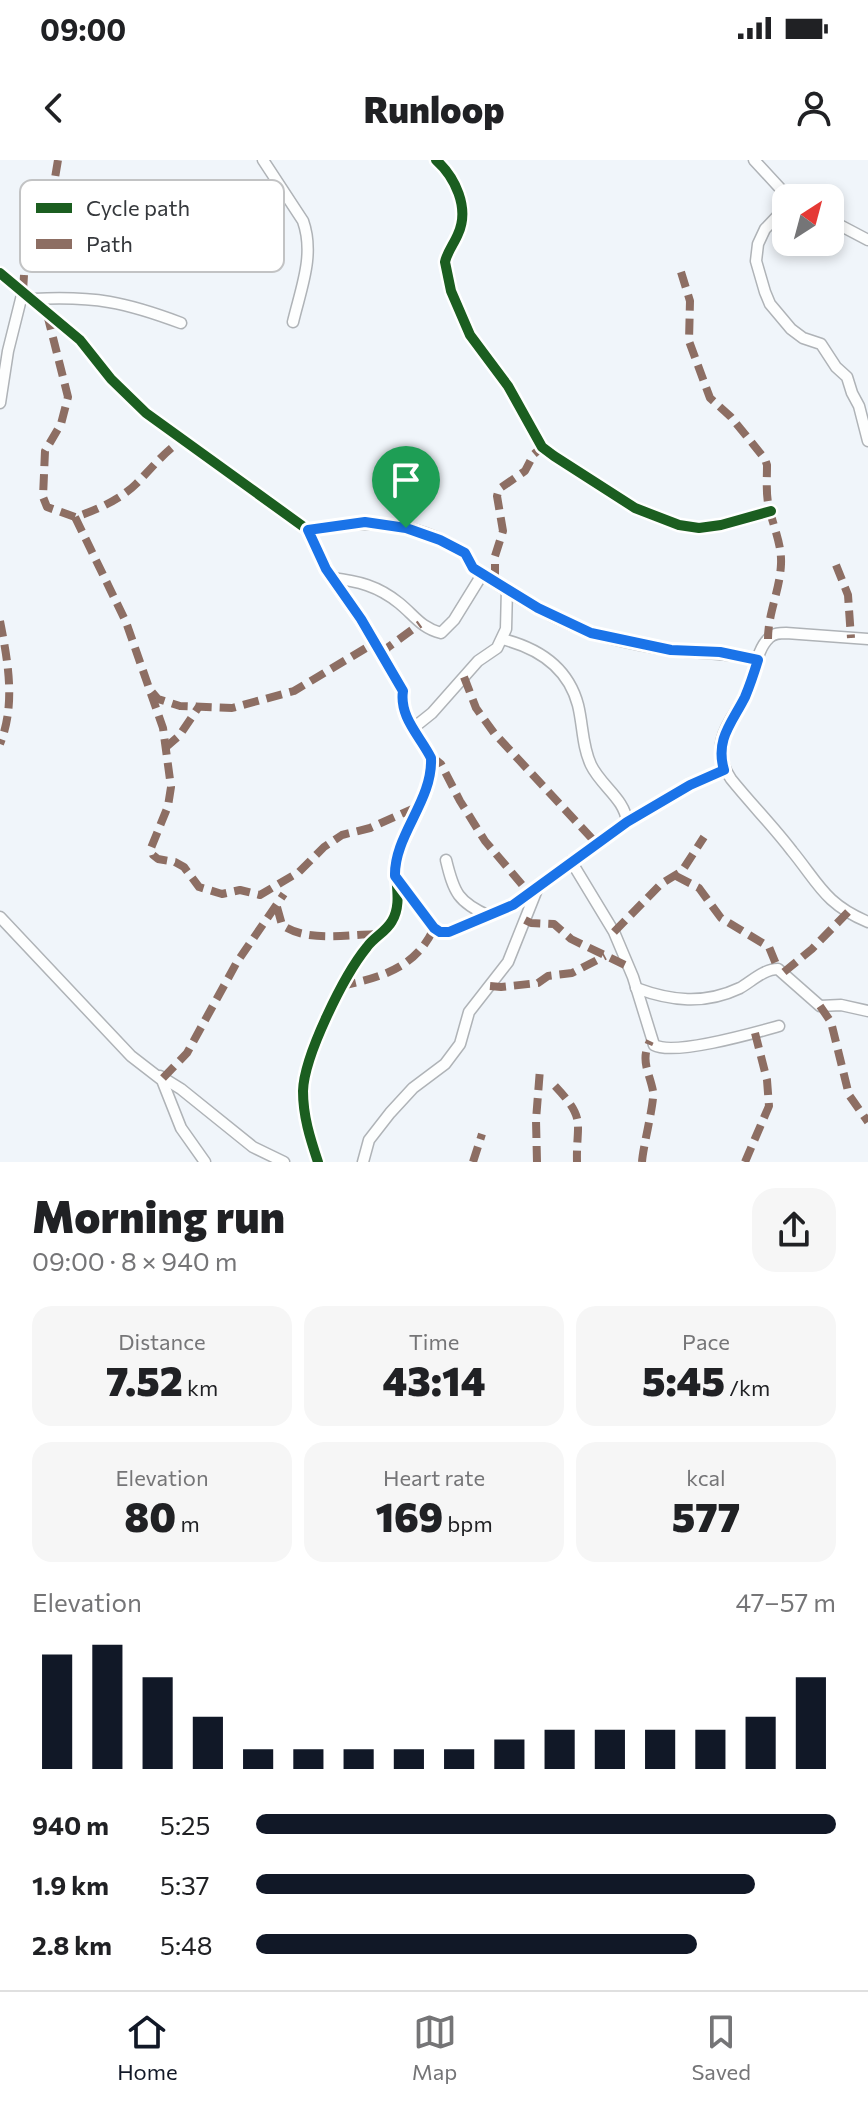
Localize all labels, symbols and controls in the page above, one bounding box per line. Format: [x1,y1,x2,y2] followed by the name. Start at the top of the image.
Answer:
[40,10,126,47] text: 09:00
[32,86,76,130] icon: back
[364,86,505,130] text: Runloop
[792,86,836,130] icon: person
[20,180,284,272] legend
[772,184,844,256] north arrow
[772,184,844,256] map controls
[86,194,190,221] text: Cycle path
[86,230,133,257] text: Path
[372,446,440,528] pin
[384,458,428,502] icon: arrive
[32,1188,285,1242] text: Morning run
[752,1188,836,1272] button: share
[32,1245,237,1276] text: 09:00 · 8 × 940 m
[118,1328,206,1355] text: Distance
[409,1328,459,1355] text: Time
[682,1328,730,1355] text: Pace
[106,1355,183,1404] text: 7.52
[382,1355,486,1404] text: 43:14
[642,1355,725,1404] text: 5:45
[183,1374,218,1401] text: km
[725,1374,770,1401] text: /km
[116,1464,208,1491] text: Elevation
[383,1464,485,1491] text: Heart rate
[686,1464,726,1491] text: kcal
[124,1491,176,1540] text: 80
[375,1491,443,1540] text: 169
[672,1491,740,1540] text: 577
[176,1510,200,1537] text: m
[443,1510,493,1537] text: bpm
[32,1586,142,1617] text: Elevation
[736,1586,836,1617] text: 47–57 m
[32,1809,109,1840] text: 940 m
[160,1809,210,1840] text: 5:25
[32,1869,109,1900] text: 1.9 km
[160,1869,210,1900] text: 5:37
[32,1929,112,1960] text: 2.8 km
[160,1929,212,1960] text: 5:48
[117,2010,178,2085] tab: Home
[412,2010,457,2085] tab: Map
[691,2010,751,2085] tab: Saved

